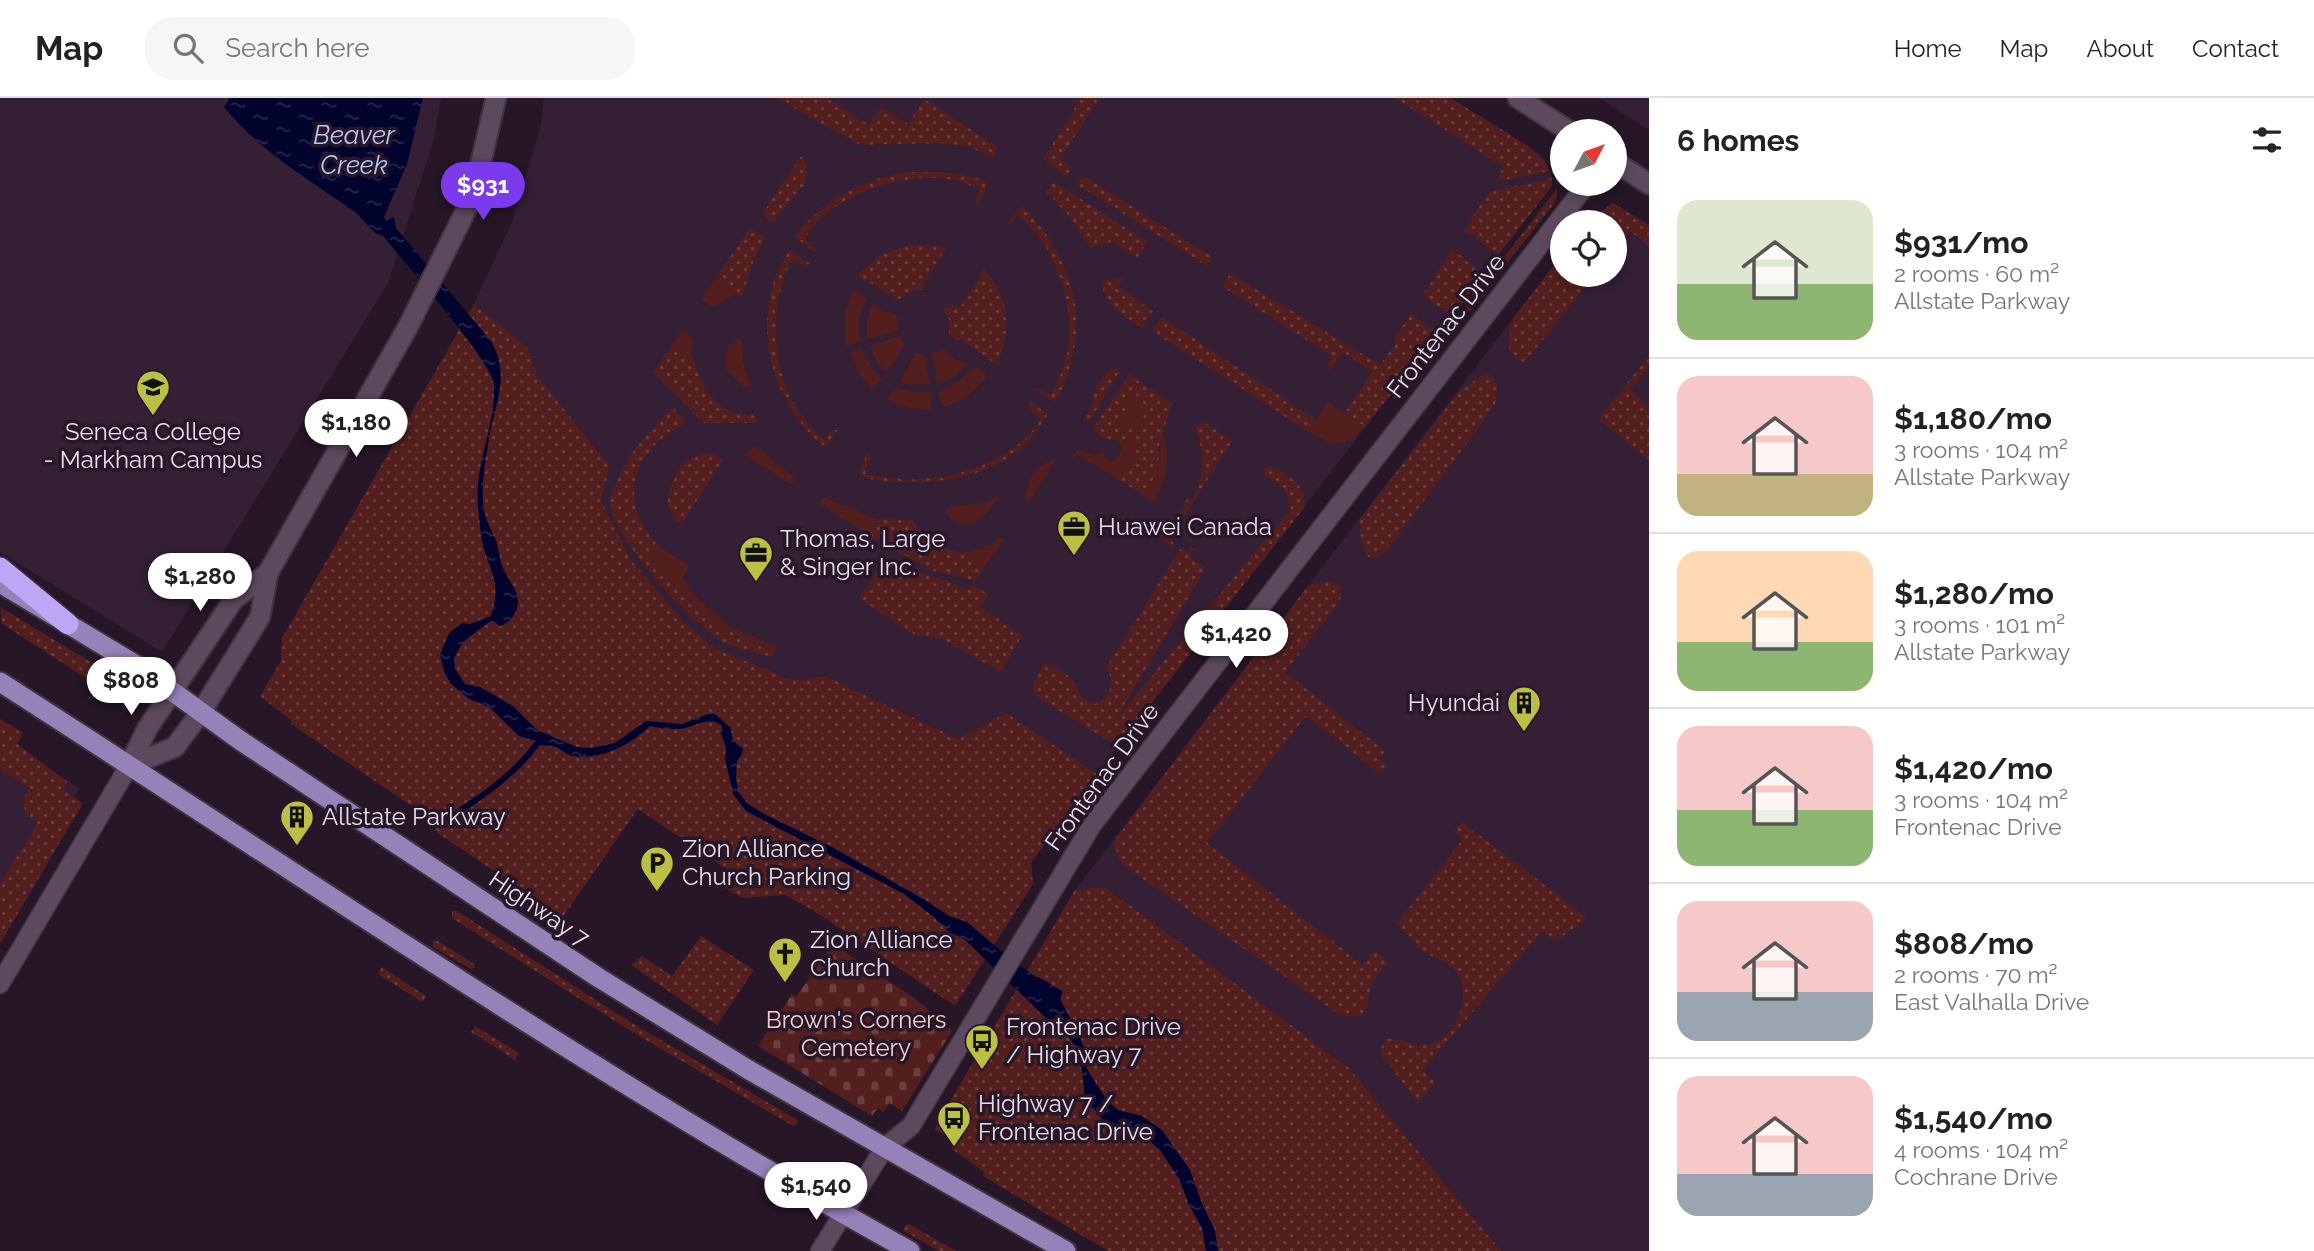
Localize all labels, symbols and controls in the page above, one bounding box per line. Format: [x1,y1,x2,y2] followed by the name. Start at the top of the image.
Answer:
[145,17,635,80] search box
[35,29,103,68] text: Map
[169,29,207,67] icon: search
[225,33,370,63] text: Search here
[1894,34,1962,63] text: Home
[2000,34,2048,63] text: Map
[2086,34,2154,63] text: About
[2192,34,2279,63] text: Contact
[1550,119,1628,196] north arrow
[1550,119,1627,287] map controls
[313,120,396,180] water label: Beaver Creek
[2248,121,2286,159] icon: filters
[1677,123,1799,158] text: 6 homes
[442,162,524,222] pin: $931
[457,171,509,198] text: $931
[1550,210,1627,287] button: locate
[1894,225,2028,260] text: $931/mo
[1733,228,1817,312] icon: home
[1380,248,1511,404] street label: Frontenac Drive
[1894,260,2059,287] text: 2 rooms · 60 m²
[1894,287,2070,314] text: Allstate Parkway
[134,368,172,417] school or university icon: Seneca College - Markham Campus
[299,400,413,459] pin: $1,180
[1894,401,2052,436] text: $1,180/mo
[1733,404,1817,488] icon: home
[321,408,391,435] text: $1,180
[44,417,262,474] place label: Seneca College - Markham Campus
[1894,436,2068,463] text: 3 rooms · 104 m²
[1894,463,2070,490] text: Allstate Parkway
[1055,508,1093,557] office icon: Huawei Canada
[1098,512,1272,541] place label: Huawei Canada
[780,524,945,581] place label: Thomas, Large & Singer Inc.
[737,534,775,583] office icon: Thomas, Large & Singer Inc.
[143,554,257,613] pin: $1,280
[164,562,236,589] text: $1,280
[1894,576,2054,611] text: $1,280/mo
[1733,579,1817,663] icon: home
[1179,610,1293,670] pin: $1,420
[1894,611,2065,638] text: 3 rooms · 101 m²
[1200,619,1272,646] text: $1,420
[1894,638,2070,665] text: Allstate Parkway
[90,658,172,717] pin: $808
[103,666,159,693] text: $808
[1505,684,1543,733] building icon: Hyundai
[1408,688,1500,717] place label: Hyundai
[1038,697,1165,856] street label: Frontenac Drive
[1894,751,2053,786] text: $1,420/mo
[1733,754,1817,838] icon: home
[1894,786,2068,813] text: 3 rooms · 104 m²
[278,798,316,847] building icon: Allstate Parkway
[322,802,506,831] place label: Allstate Parkway
[1894,813,2062,840] text: Frontenac Drive
[682,834,851,891] place label: Zion Alliance Church Parking
[638,844,676,893] parking icon: Zion Alliance Church Parking
[484,864,595,953] street label: Highway 7
[810,925,953,982] place label: Zion Alliance Church
[1894,926,2034,961] text: $808/mo
[1733,929,1817,1013] icon: home
[766,935,804,984] church icon: Zion Alliance Church
[1894,961,2057,988] text: 2 rooms · 70 m²
[1894,988,2089,1015] text: East Valhalla Drive
[766,1005,946,1062] park label: Brown's Corners Cemetery
[1006,1012,1181,1069] place label: Frontenac Drive / Highway 7
[963,1022,1001,1071] bus stop icon: Frontenac Drive / Highway 7
[978,1089,1153,1146] place label: Highway 7 / Frontenac Drive
[935,1099,973,1148] bus stop icon: Highway 7 / Frontenac Drive
[1894,1101,2053,1136] text: $1,540/mo
[1733,1104,1817,1188] icon: home
[1894,1136,2068,1163] text: 4 rooms · 104 m²
[759,1162,873,1222] pin: $1,540
[1894,1163,2058,1190] text: Cochrane Drive
[780,1171,852,1198] text: $1,540

